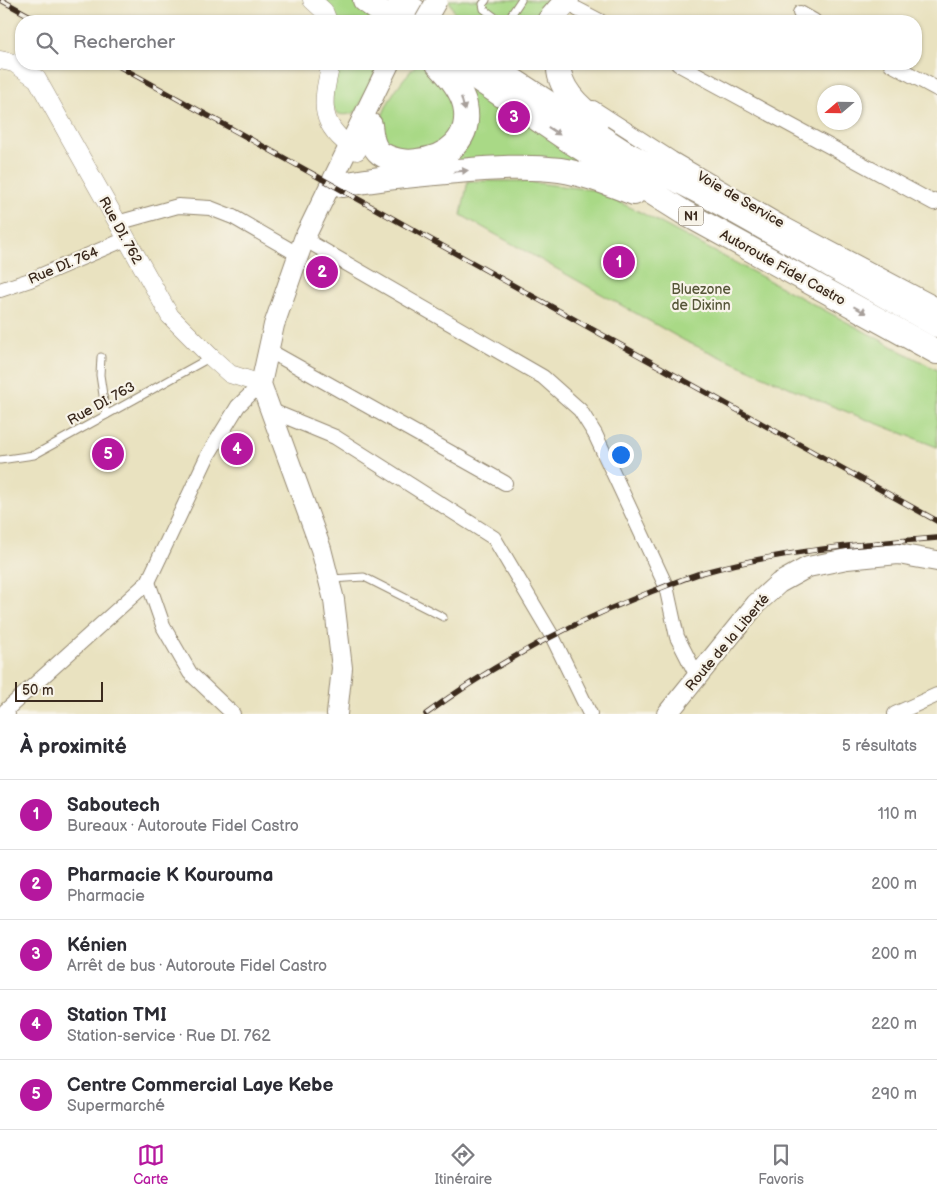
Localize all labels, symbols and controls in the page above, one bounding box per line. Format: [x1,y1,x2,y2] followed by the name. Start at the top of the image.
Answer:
[15,15,922,70] search box
[33,29,61,57] icon: search
[73,31,175,54] text: Rechercher
[817,85,862,130] north arrow
[460,97,468,112] one-way arrow
[498,98,530,136] pin: 3
[547,126,561,136] one-way arrow
[453,167,469,175] one-way arrow
[694,168,788,231] street label: Voie de Service
[95,194,146,267] street label: Rue DI. 762
[678,207,704,226] road number: N1
[717,226,849,309] street label: Autoroute Fidel Castro
[26,243,101,288] street label: Rue DI. 764
[603,243,635,281] pin: 1
[306,253,338,291] pin: 2
[671,281,731,314] park label: Bluezone de Dixinn
[853,306,867,315] one-way arrow
[65,378,138,429] street label: Rue DI. 763
[221,430,253,468] pin: 4
[92,435,124,473] pin: 5
[608,442,634,468] your location
[682,590,773,694] street label: Route de la Liberté
[15,679,102,702] scale bar
[22,682,54,699] text: 50 m
[20,734,127,759] text: À proximité
[842,737,917,756] text: 5 résultats
[67,794,160,817] text: Saboutech
[33,805,39,824] text: 1
[878,805,917,824] text: 110 m
[67,817,299,836] text: Bureaux · Autoroute Fidel Castro
[67,864,273,887] text: Pharmacie K Kourouma
[31,875,41,894] text: 2
[871,875,917,894] text: 200 m
[67,887,145,906] text: Pharmacie
[67,934,127,957] text: Kénien
[31,945,41,964] text: 3
[871,945,917,964] text: 200 m
[67,957,327,976] text: Arrêt de bus · Autoroute Fidel Castro
[67,1004,167,1027] text: Station TMI
[31,1015,41,1034] text: 4
[871,1015,917,1034] text: 220 m
[67,1027,271,1046] text: Station-service · Rue DI. 762
[67,1074,333,1097] text: Centre Commercial Laye Kebe
[31,1085,41,1104] text: 5
[871,1085,917,1104] text: 290 m
[67,1097,165,1116] text: Supermarché
[133,1141,168,1188] tab: Carte
[435,1141,492,1188] tab: Itinéraire
[758,1141,804,1188] tab: Favoris

